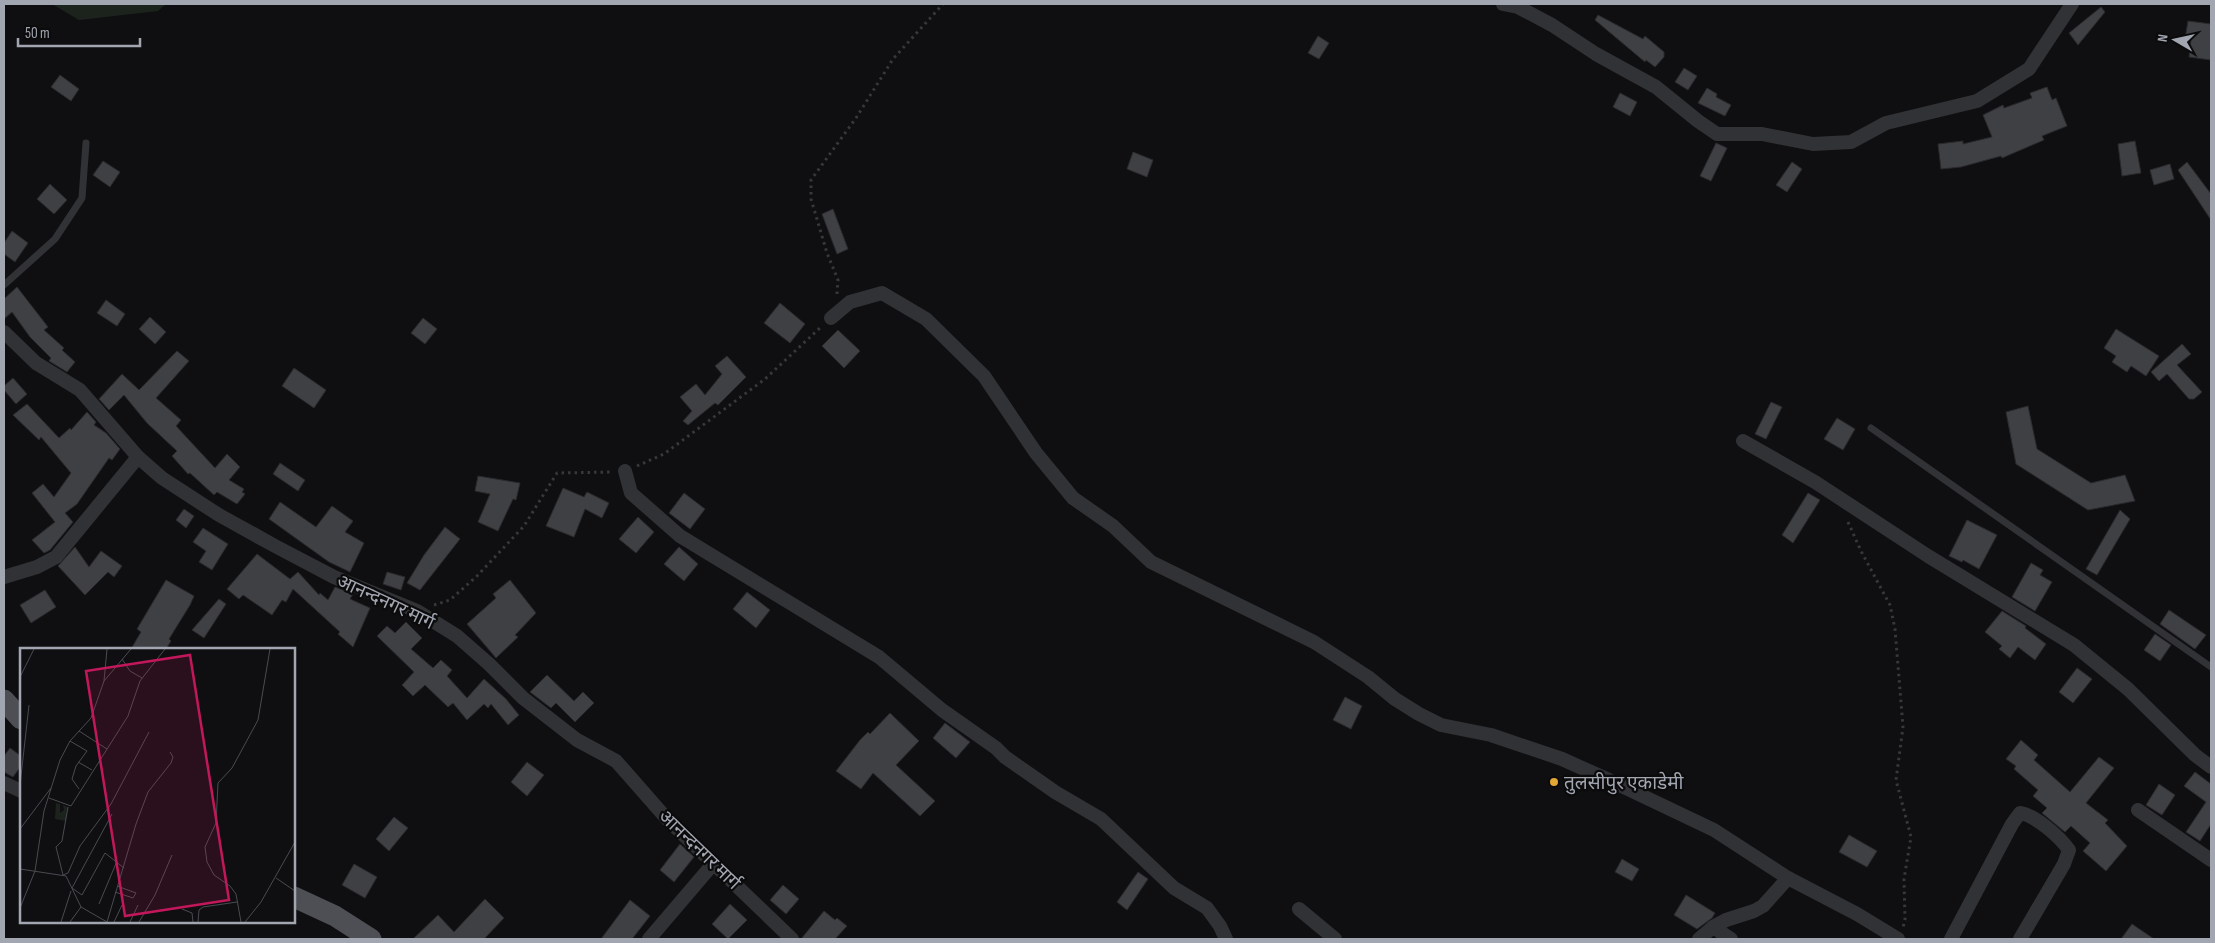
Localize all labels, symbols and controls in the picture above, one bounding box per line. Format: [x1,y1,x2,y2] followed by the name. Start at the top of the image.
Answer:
[18,15,140,47] scale bar
[2150,15,2200,65] north arrow
[25,24,50,43] text: 50 m
[2154,33,2172,43] text: N
[333,569,439,635] street label: आनन्दनगर मार्ग
[20,648,295,923] inset map
[1564,771,1685,795] place label: तुलसीपुर एकाडेमी
[1548,776,1560,788] marker: तुलसीपुर एकाडेमी
[653,805,746,895] street label: आनन्दनगर मार्ग

